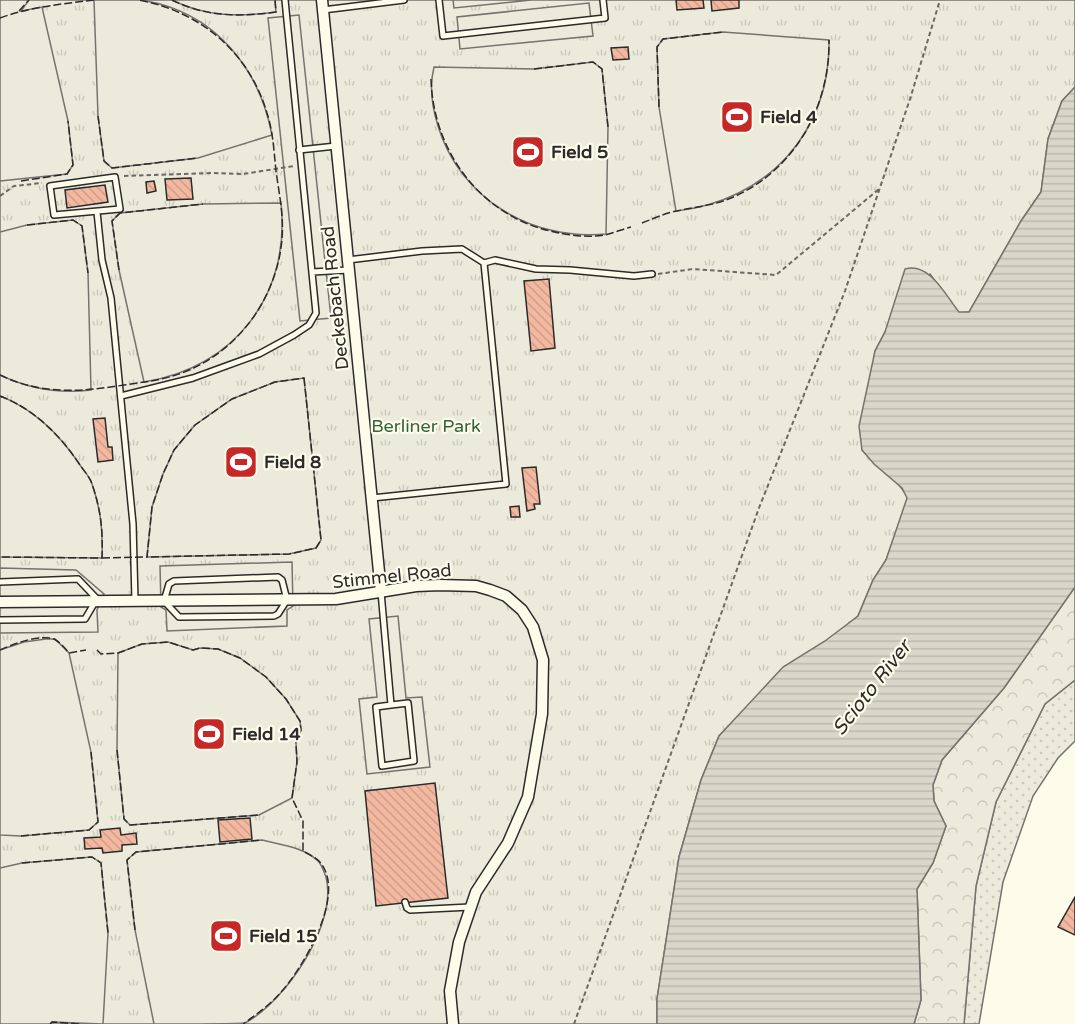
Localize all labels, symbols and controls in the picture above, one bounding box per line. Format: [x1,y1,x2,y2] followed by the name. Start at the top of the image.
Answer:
[719,99,755,135] sports icon: Field 4
[760,106,818,128] place label: Field 4
[510,134,546,170] sports icon: Field 5
[551,141,608,163] place label: Field 5
[316,225,354,371] street label: Deckebach Road
[371,415,481,437] park label: Berliner Park
[223,444,259,480] sports icon: Field 8
[264,451,321,473] place label: Field 8
[331,559,453,593] street label: Stimmel Road
[828,634,918,740] water label: Scioto River
[191,716,227,752] sports icon: Field 14
[232,723,301,745] place label: Field 14
[208,918,244,954] sports icon: Field 15
[249,925,318,947] place label: Field 15

